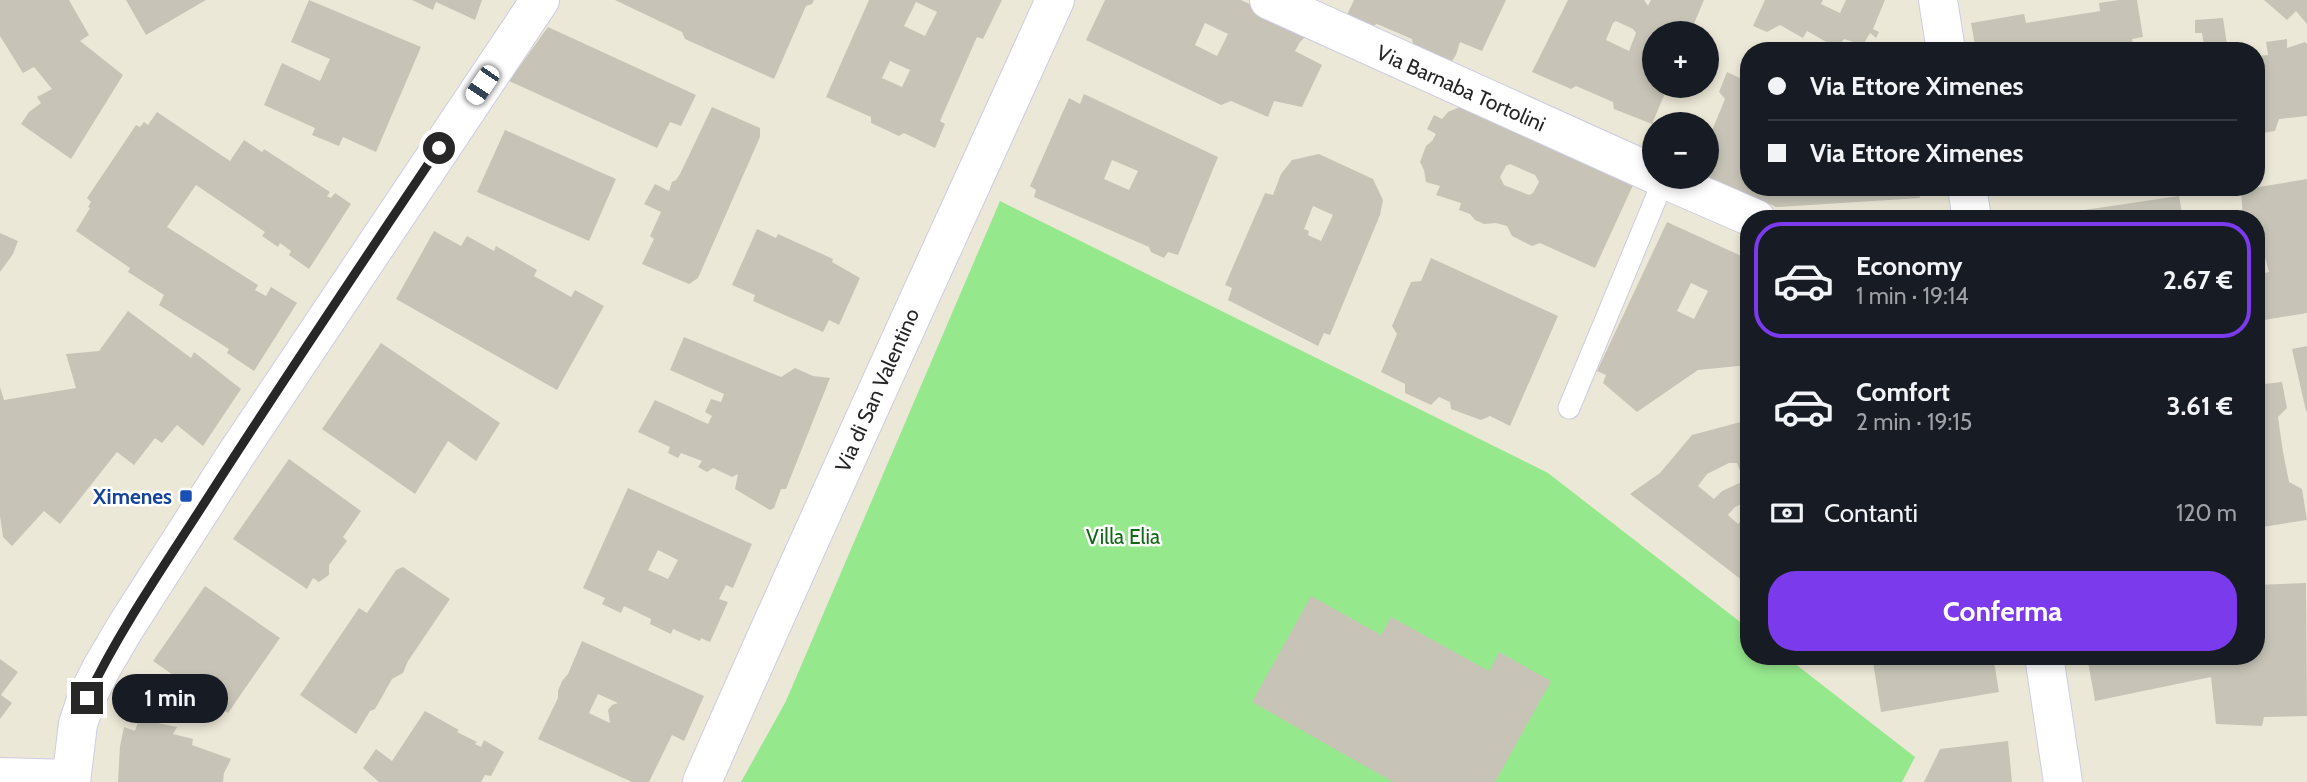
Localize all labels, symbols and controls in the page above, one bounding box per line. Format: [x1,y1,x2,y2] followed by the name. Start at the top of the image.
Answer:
[1642,21,1719,189] map controls
[1642,21,1719,98] button: +
[1373,39,1549,137] street label: Via Barnaba Tortolini
[462,62,503,108] car
[1810,70,2024,102] text: Via Ettore Ximenes
[1642,112,1719,189] button: −
[423,132,455,164] route start
[1810,137,2024,169] text: Via Ettore Ximenes
[1772,249,1835,312] icon: car
[1856,250,1962,282] text: Economy
[2163,264,2233,296] text: 2.67 €
[1856,282,1969,310] text: 1 min · 19:14
[830,304,924,476] street label: Via di San Valentino
[1772,375,1835,438] icon: car
[1856,376,1950,408] text: Comfort
[2166,390,2233,422] text: 3.61 €
[1856,408,1972,436] text: 2 min · 19:15
[92,484,172,509] place label: Ximenes
[178,488,194,504] marker: Ximenes
[1768,494,1806,532] icon: cash
[1824,497,1918,529] text: Contanti
[2176,499,2237,527] text: 120 m
[1086,524,1160,549] park label: Villa Elia
[1768,571,2237,651] button: Conferma
[112,674,227,722] callout: 1 min
[71,682,103,714] route end
[144,684,196,712] text: 1 min

